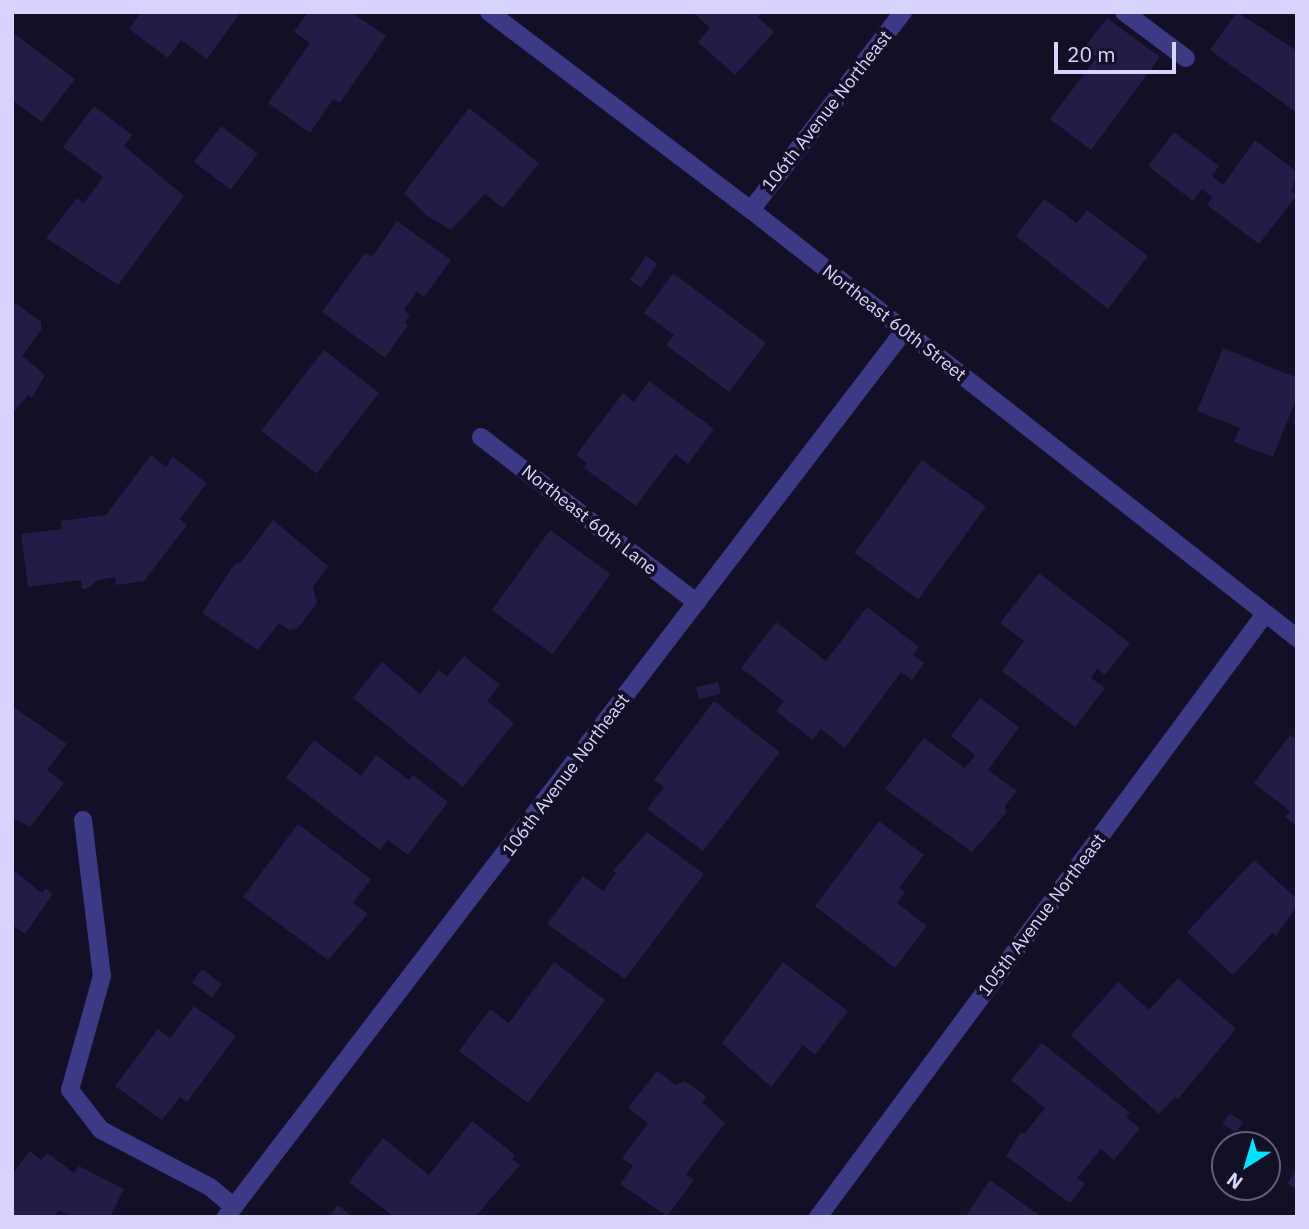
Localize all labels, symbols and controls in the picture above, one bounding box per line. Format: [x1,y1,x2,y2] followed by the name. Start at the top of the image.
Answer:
[758,26,896,196] street label: 106th Avenue Northeast
[1057,28,1180,72] scale bar
[1067,40,1116,68] text: 20 m
[818,260,970,386] street label: Northeast 60th Street
[517,460,661,580] street label: Northeast 60th Lane
[498,689,634,861] street label: 106th Avenue Northeast
[974,829,1110,1001] street label: 105th Avenue Northeast
[1211,1131,1281,1201] north arrow
[1222,1167,1247,1195] text: N

